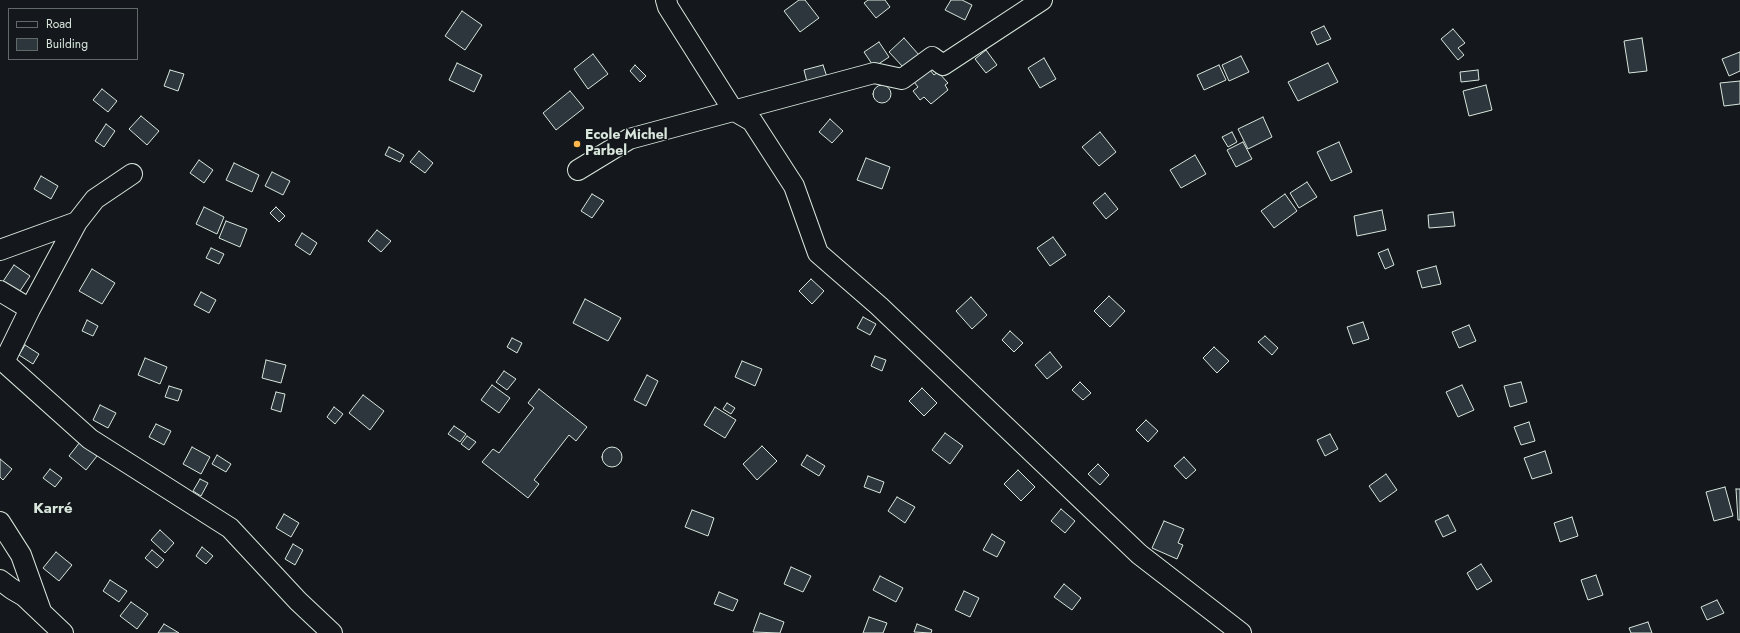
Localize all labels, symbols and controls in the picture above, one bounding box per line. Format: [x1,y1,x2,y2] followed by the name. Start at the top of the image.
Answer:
[8,8,138,60] legend
[46,15,72,33] text: Road
[46,35,88,53] text: Building
[585,128,668,160] place label: Ecole Michel Parbel
[572,139,582,149] marker: Ecole Michel Parbel
[33,500,73,518] district label: Karré

